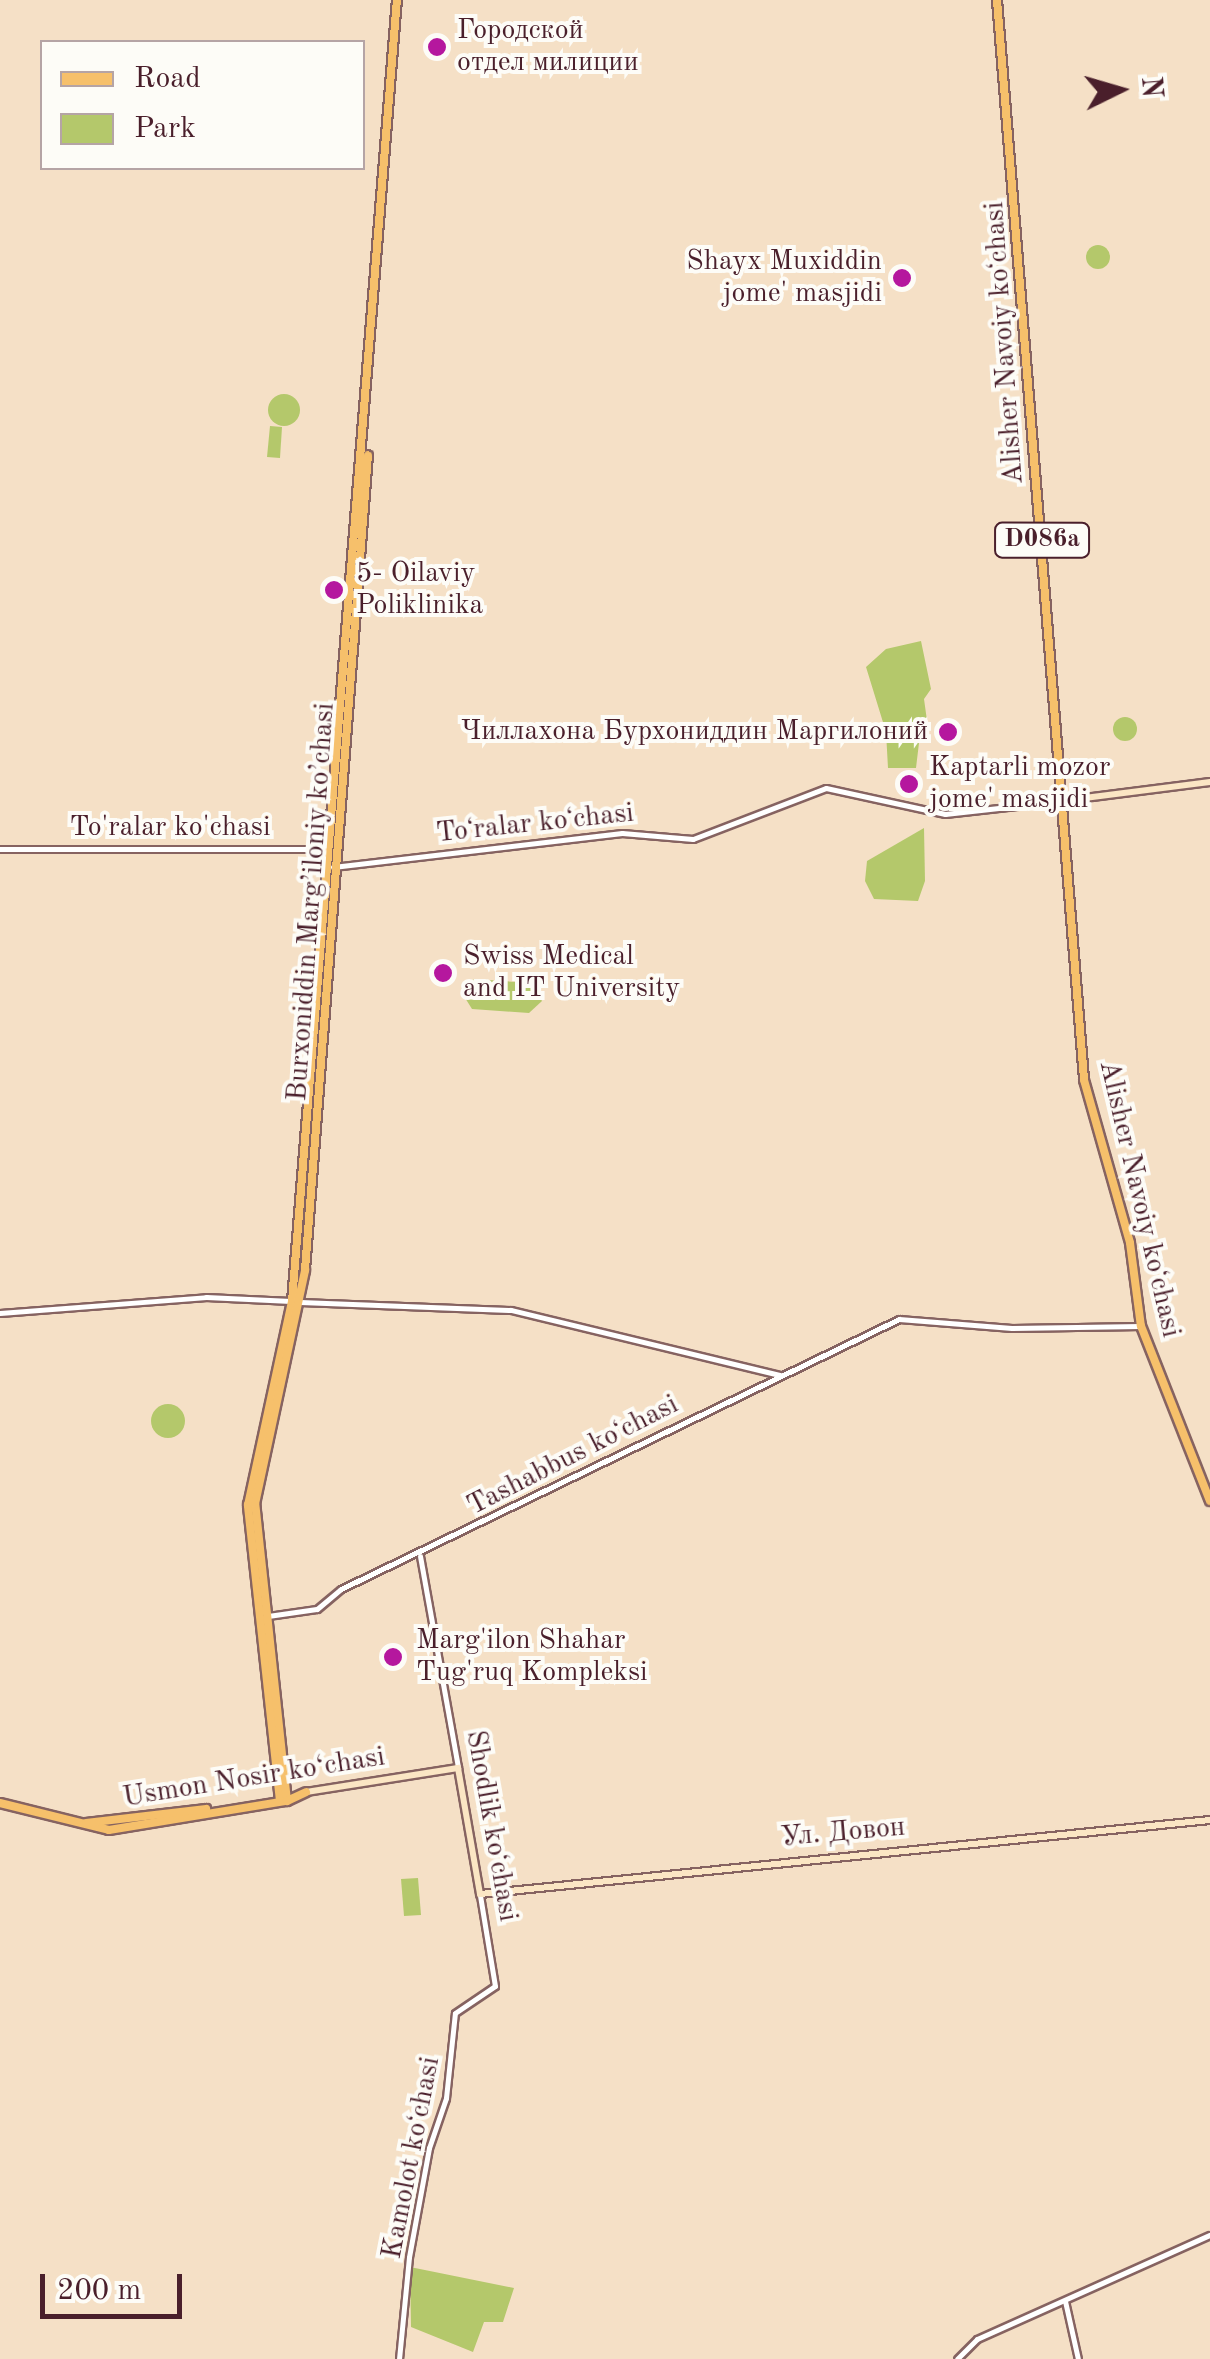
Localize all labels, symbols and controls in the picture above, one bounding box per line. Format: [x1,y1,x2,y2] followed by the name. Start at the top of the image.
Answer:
[457,14,638,80] place label: Городской отдел милиции
[426,36,448,58] marker: Городской отдел милиции
[40,40,365,170] legend
[1070,40,1170,140] north arrow
[134,64,201,94] text: Road
[1135,76,1165,99] text: N
[134,114,196,144] text: Park
[978,201,1032,485] street label: Alisher Navoiy koʻchasi
[686,245,882,311] place label: Shayx Muxiddin jome' masjidi
[891,267,913,289] marker: Shayx Muxiddin jome' masjidi
[992,520,1092,560] road number: D086a
[356,557,483,623] place label: 5- Oilaviy Poliklinika
[321,577,347,603] marker: 5- Oilaviy Poliklinika
[281,702,343,1102] street label: Burxoniddin Marg’iloniy ko’chasi
[461,715,928,749] place label: Чиллахона Бурхониддин Маргилоний
[937,721,959,743] marker: Чиллахона Бурхониддин Маргилоний
[929,751,1110,817] place label: Kaptarli mozor jome' masjidi
[898,773,920,795] marker: Kaptarli mozor jome' masjidi
[434,797,636,851] street label: Toʻralar koʻchasi
[70,811,270,845] street label: To'ralar ko'chasi
[463,940,680,1006] place label: Swiss Medical and IT University
[432,962,454,984] marker: Swiss Medical and IT University
[1091,1057,1187,1341] street label: Alisher Navoiy koʻchasi
[462,1388,684,1524] street label: Tashabbus koʻchasi
[416,1624,648,1690] place label: Marg'ilon Shahar Tug'ruq Kompleksi
[380,1644,406,1670] marker: Marg'ilon Shahar Tug'ruq Kompleksi
[458,1728,524,1924] street label: Shodlik koʻchasi
[121,1741,387,1815] street label: Usmon Nosir ko‘chasi
[779,1811,907,1855] street label: Ул. Довон
[376,2054,448,2262] street label: Kamolot koʻchasi
[45,2254,188,2316] scale bar
[57,2276,141,2306] text: 200 m

